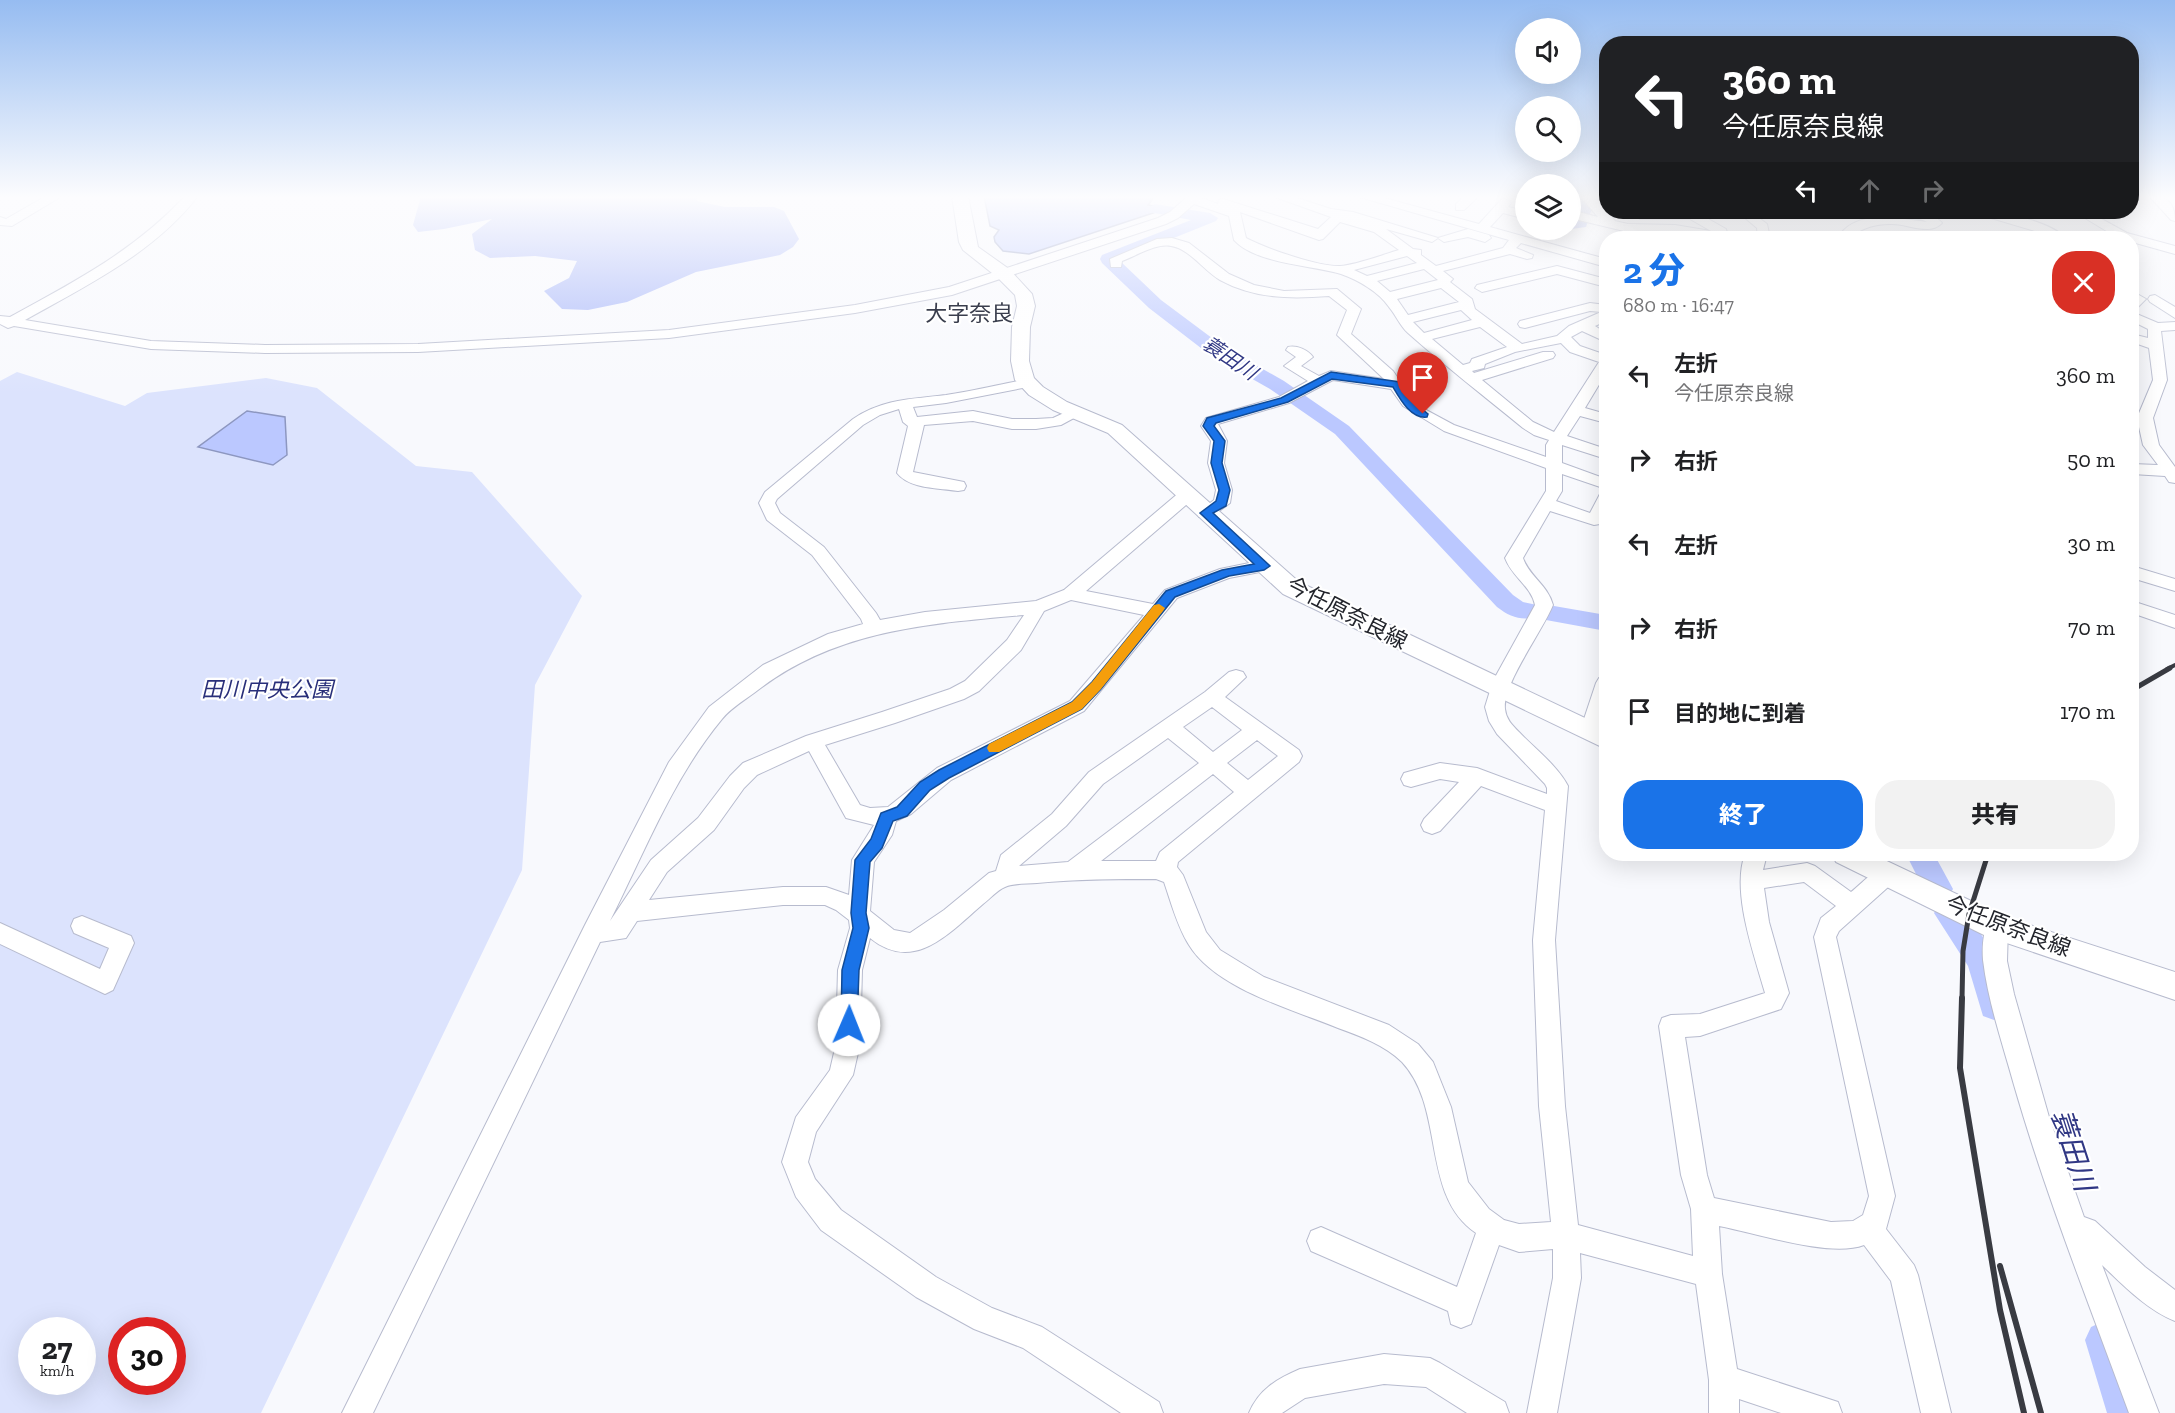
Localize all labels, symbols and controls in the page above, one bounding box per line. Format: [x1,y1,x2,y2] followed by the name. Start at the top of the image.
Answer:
[1515,18,1581,240] map controls
[1515,18,1581,84] button: sound
[1722,54,1836,105] text: 360 m
[1623,60,1701,138] icon: left
[1515,96,1581,162] button: search
[1722,111,1884,143] text: 今任原奈良線
[1515,174,1581,240] button: layers
[1790,174,1823,207] icon: left
[1853,174,1886,207] icon: ahead
[1916,174,1949,207] icon: right
[1623,249,1685,292] text: 2 分
[2052,251,2115,314] button: close
[1623,293,1734,317] text: 680 m · 16:47
[925,300,1013,327] district label: 大字奈良
[1198,331,1263,386] water label: 蓑田川
[1674,350,1718,377] text: 左折
[1397,352,1448,414] pin
[1623,359,1656,392] icon: left
[1406,361,1439,394] icon: arrive
[2056,362,2115,389] text: 360 m
[1674,381,1794,405] text: 今任原奈良線
[1623,443,1656,476] icon: right
[2067,446,2115,473] text: 50 m
[1674,448,1718,475] text: 右折
[1623,527,1656,560] icon: left
[2068,530,2115,557] text: 30 m
[1674,532,1718,559] text: 左折
[1282,571,1412,655] street label: 今任原奈良線
[1623,611,1656,644] icon: right
[2068,614,2115,641] text: 70 m
[1674,616,1718,643] text: 右折
[201,676,336,703] park label: 田川中央公園
[1623,695,1656,728] icon: arrive
[2060,698,2115,725] text: 170 m
[1674,700,1806,727] text: 目的地に到着
[1623,780,1863,849] button: 終了
[1875,780,2115,849] button: 共有
[1942,890,2074,962] street label: 今任原奈良線
[817,993,881,1057] position arrow
[2044,1105,2103,1198] water label: 蓑田川
[108,1317,186,1395] speed limit sign: 30
[42,1331,72,1367] text: 27
[40,1362,74,1380] text: km/h

